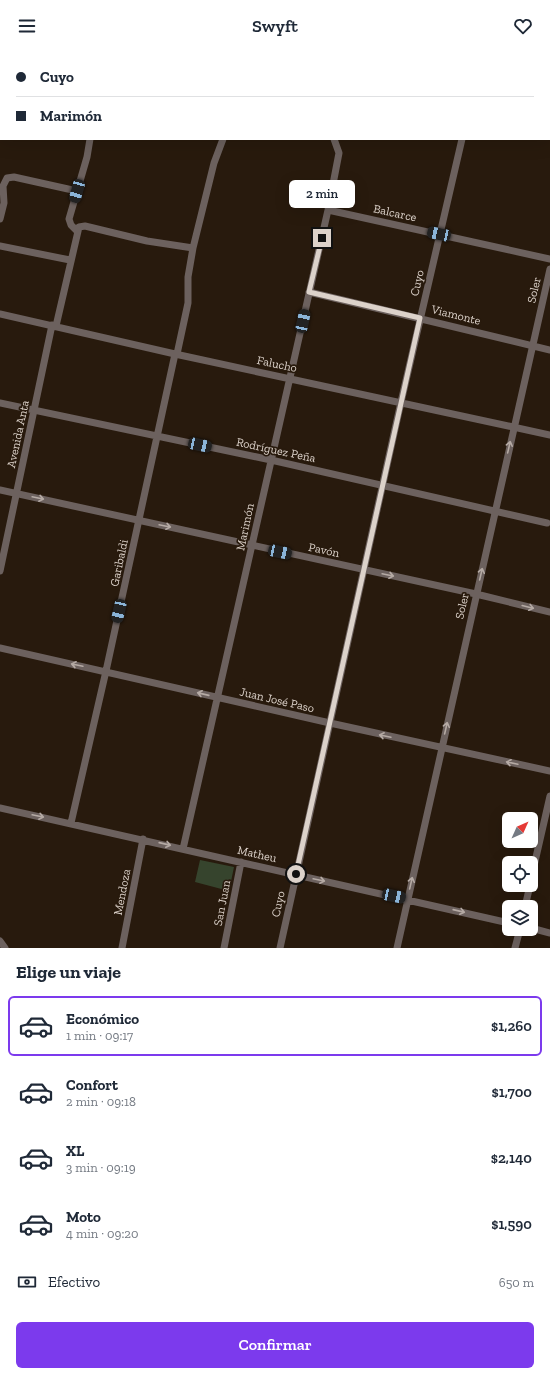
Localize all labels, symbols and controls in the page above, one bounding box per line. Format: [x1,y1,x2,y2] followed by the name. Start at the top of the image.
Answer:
[16,15,38,37] icon: menu
[252,15,298,37] text: Swyft
[512,15,534,37] icon: heart
[40,68,74,86] text: Cuyo
[40,107,102,125] text: Marimón
[68,178,86,204] car
[289,180,355,208] callout: 2 min
[306,186,338,201] text: 2 min
[372,202,418,224] street label: Balcarce
[426,226,452,242] car
[313,229,331,247] route end
[407,269,427,297] street label: Cuyo
[524,276,544,304] street label: Soler
[429,302,482,328] street label: Viamonte
[295,308,311,334] car
[256,353,298,375] street label: Falucho
[4,399,32,469] street label: Avenida Anta
[235,435,317,465] street label: Rodríguez Peña
[187,437,213,453] car
[506,441,514,454] one-way arrow
[31,495,44,503] one-way arrow
[233,502,257,552] street label: Marimón
[158,523,171,531] one-way arrow
[107,538,131,588] street label: Garibaldi
[307,540,341,560] street label: Pavón
[267,544,293,560] car
[477,568,485,581] one-way arrow
[381,571,394,579] one-way arrow
[452,592,472,620] street label: Soler
[110,598,128,624] car
[521,604,534,611] one-way arrow
[71,660,84,668] one-way arrow
[238,685,316,715] street label: Juan José Paso
[197,690,210,697] one-way arrow
[442,722,450,735] one-way arrow
[379,731,392,739] one-way arrow
[506,759,519,767] one-way arrow
[31,812,44,820] one-way arrow
[502,812,538,848] north arrow
[502,812,538,936] map controls
[158,841,171,849] one-way arrow
[236,843,278,865] street label: Matheu
[502,856,538,892] button: locate
[287,865,305,883] route start
[111,867,133,916] street label: Mendoza
[312,876,325,884] one-way arrow
[408,876,416,889] one-way arrow
[211,879,233,927] street label: San Juan
[381,888,407,904] car
[268,890,288,918] street label: Cuyo
[502,900,538,936] button: layers
[453,908,466,916] one-way arrow
[16,961,121,983] text: Elige un viaje
[18,1008,54,1044] icon: car
[66,1010,139,1028] text: Económico
[491,1017,532,1035] text: $1,260
[66,1028,133,1043] text: 1 min · 09:17
[18,1074,54,1110] icon: car
[66,1076,118,1094] text: Confort
[492,1083,532,1101] text: $1,700
[66,1094,136,1109] text: 2 min · 09:18
[18,1140,54,1176] icon: car
[66,1142,84,1160] text: XL
[491,1149,532,1167] text: $2,140
[66,1160,136,1175] text: 3 min · 09:19
[18,1206,54,1242] icon: car
[66,1208,101,1226] text: Moto
[491,1215,532,1233] text: $1,590
[66,1226,139,1241] text: 4 min · 09:20
[16,1271,38,1293] icon: cash
[48,1273,100,1291] text: Efectivo
[499,1275,534,1290] text: 650 m
[16,1322,534,1368] button: Confirmar

